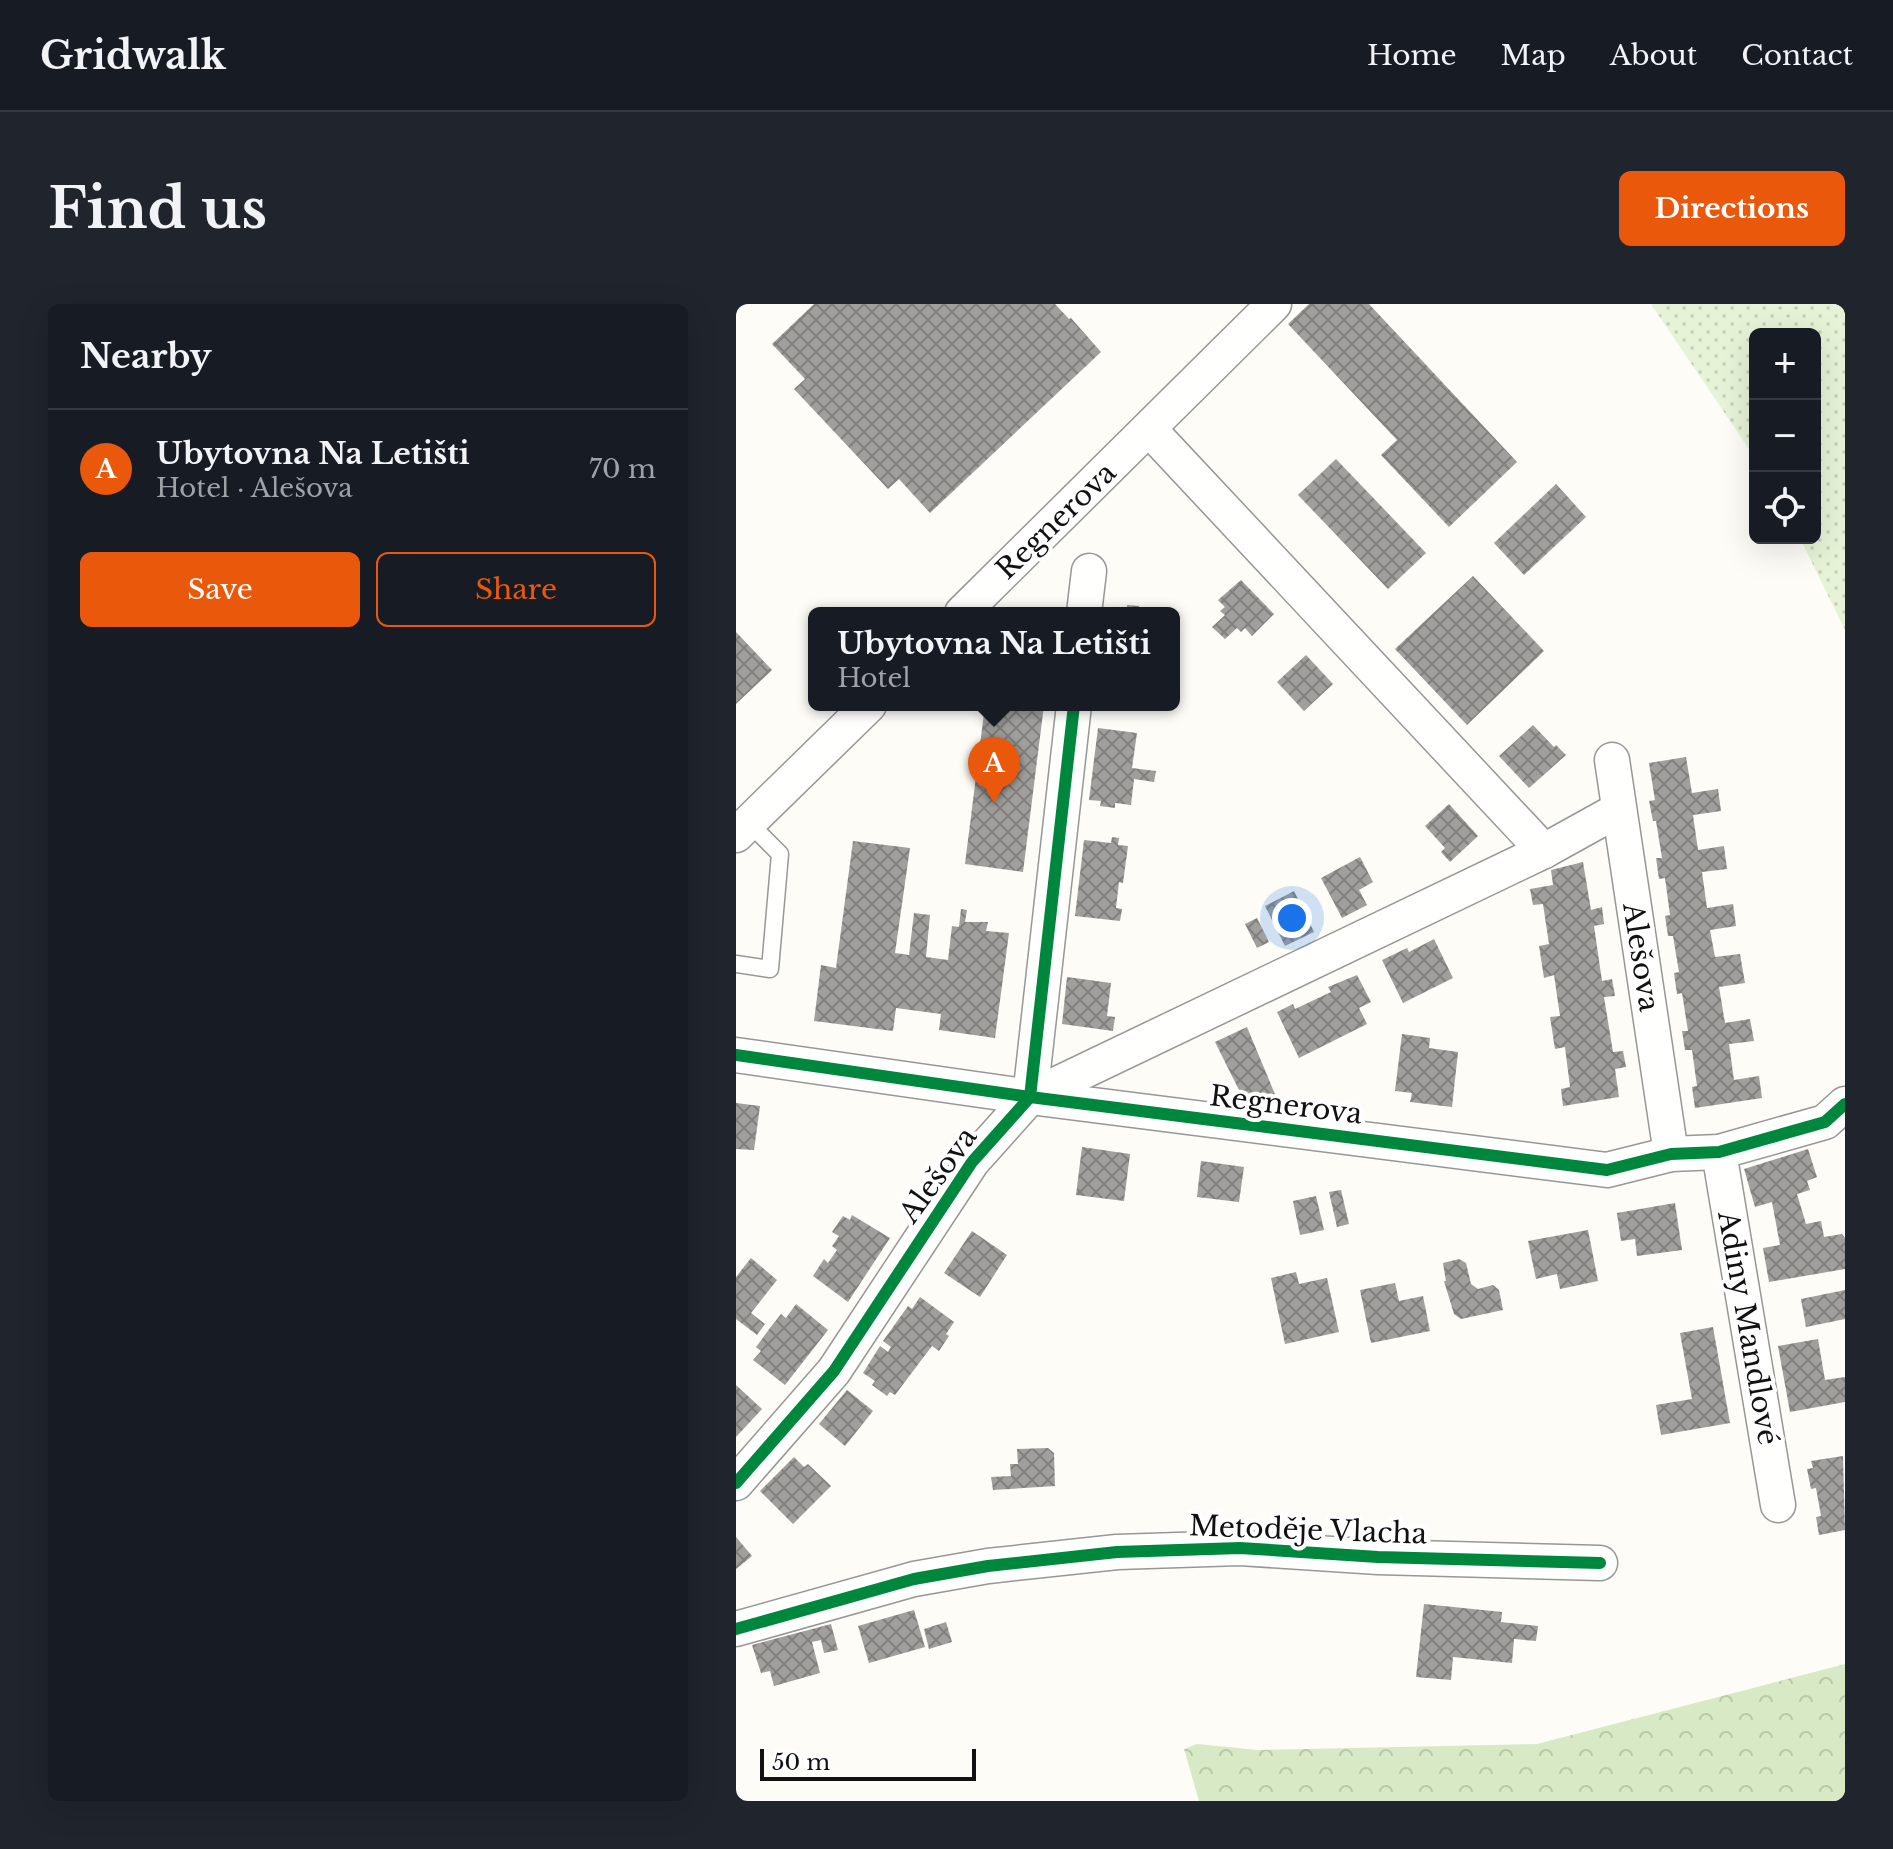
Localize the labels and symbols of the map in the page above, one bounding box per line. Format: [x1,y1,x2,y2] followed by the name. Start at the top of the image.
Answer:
[989,455,1124,587] street label: Regnerova
[968,737,1020,803] pin: A
[1272,898,1312,938] your location
[1615,899,1667,1014] street label: Alešova
[1208,1078,1365,1132] street label: Regnerova
[891,1120,985,1230] street label: Alešova
[1710,1207,1786,1448] street label: Adiny Mandlové
[1188,1508,1428,1552] street label: Metoděje Vlacha
[760,1745,976,1781] scale bar

